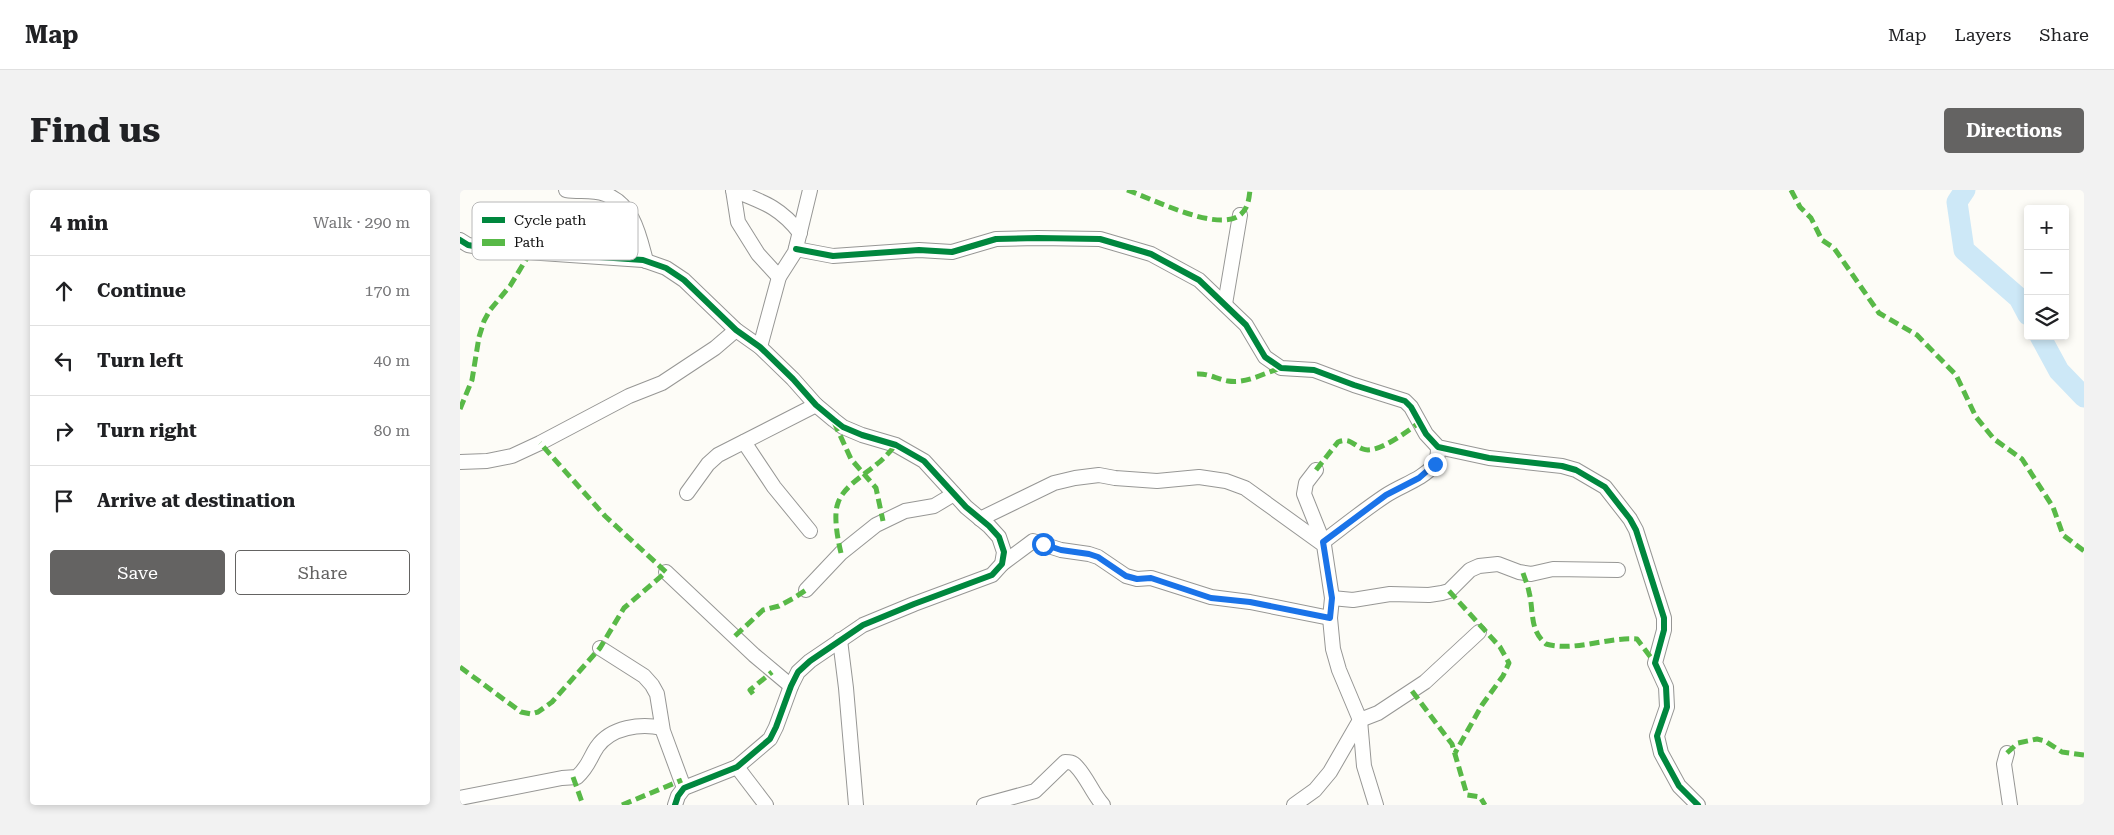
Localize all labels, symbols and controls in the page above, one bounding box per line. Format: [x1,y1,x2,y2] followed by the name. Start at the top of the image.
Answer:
[25,21,79,49] text: Map
[1888,24,1927,45] text: Map
[1955,24,2011,45] text: Layers
[2039,24,2089,45] text: Share
[1944,108,2084,153] button: Directions
[30,110,160,151] text: Find us
[472,202,638,260] legend
[2024,205,2069,340] map controls
[2024,205,2069,250] button: +
[50,211,108,235] text: 4 min
[514,212,586,228] text: Cycle path
[313,213,410,232] text: Walk · 290 m
[514,234,544,250] text: Path
[2024,250,2069,295] button: −
[50,277,78,305] icon: ahead
[97,279,186,302] text: Continue
[364,281,410,300] text: 170 m
[2024,295,2069,340] button: layers
[50,347,78,375] icon: left
[97,349,183,372] text: Turn left
[373,351,410,370] text: 40 m
[50,417,78,445] icon: right
[97,419,197,442] text: Turn right
[373,421,410,440] text: 80 m
[1424,453,1447,476] route end
[50,487,78,515] icon: arrive
[97,489,295,512] text: Arrive at destination
[1032,533,1055,556] route start
[50,550,225,595] button: Save
[235,550,410,595] button: Share

